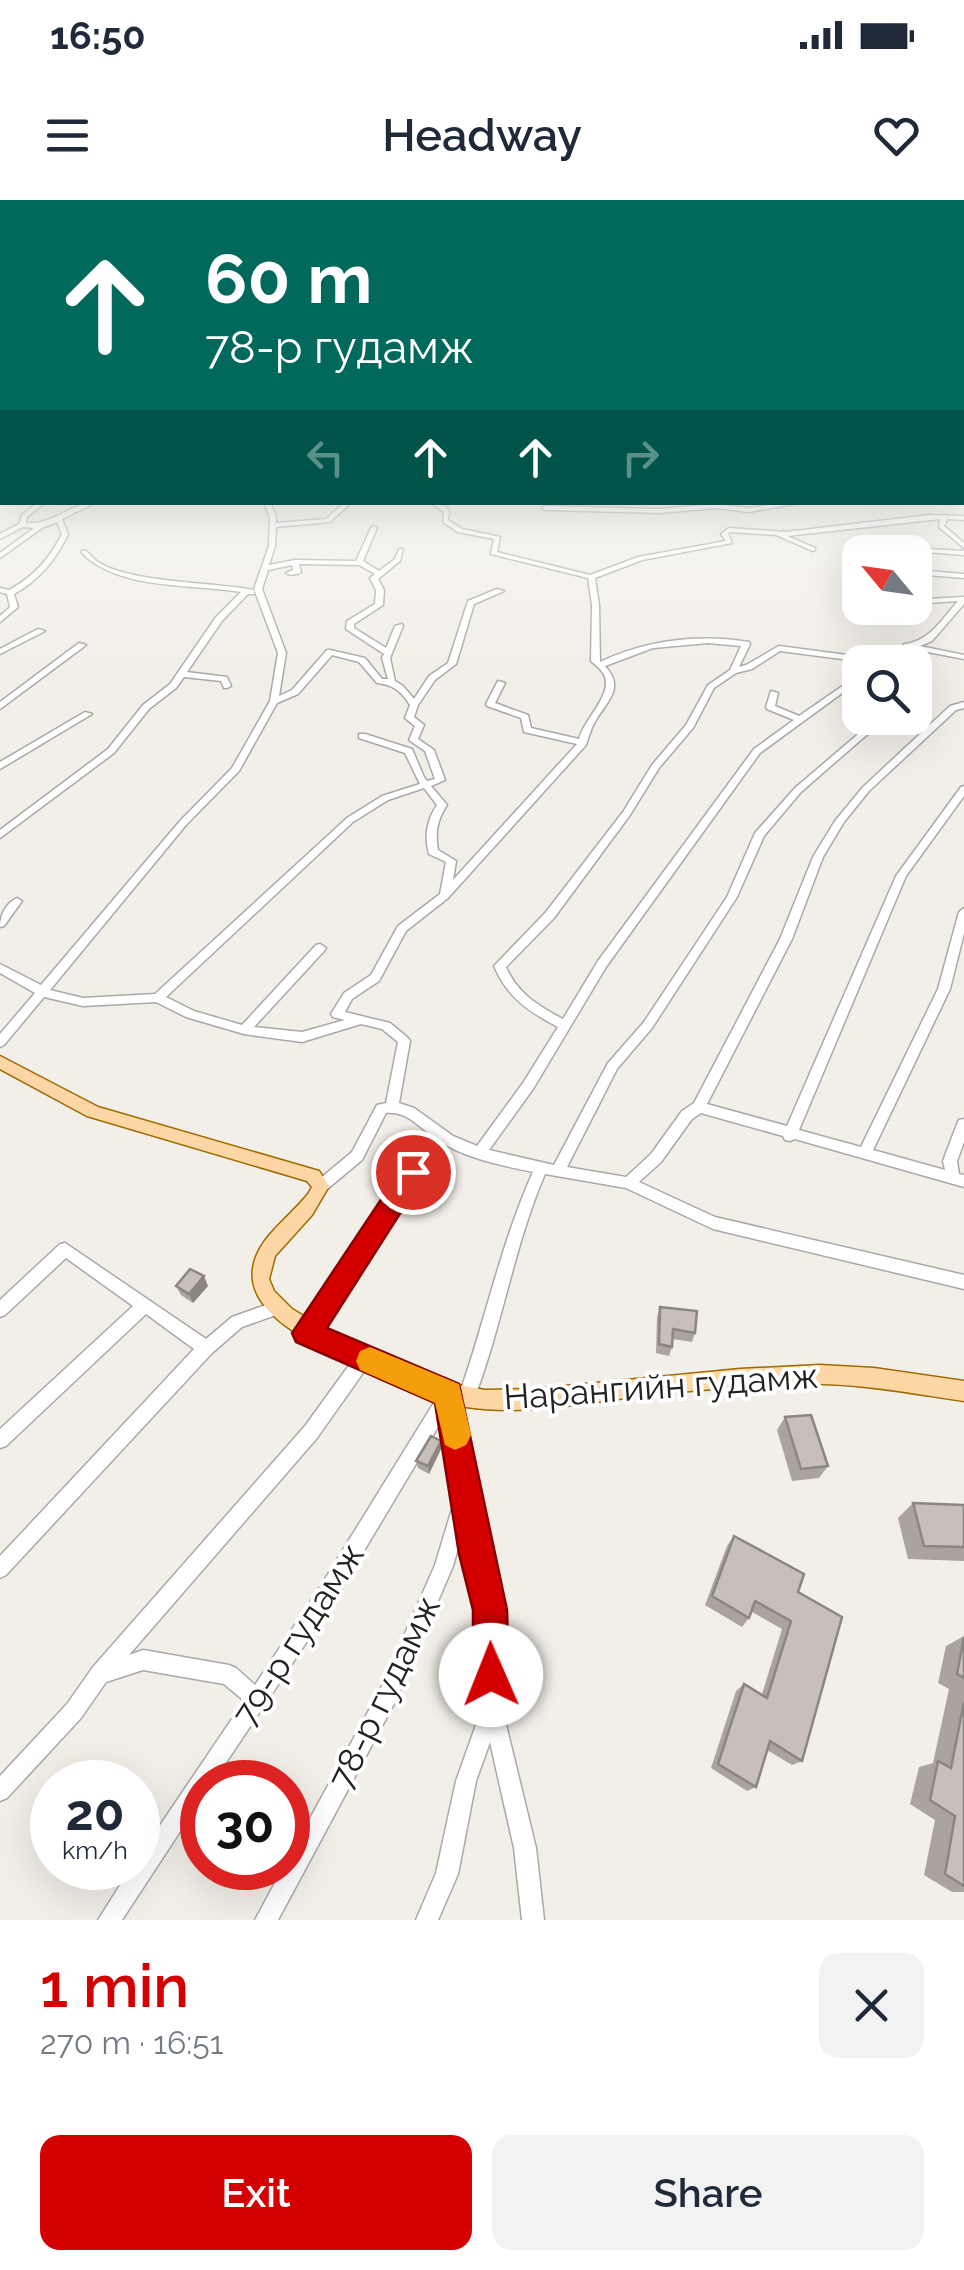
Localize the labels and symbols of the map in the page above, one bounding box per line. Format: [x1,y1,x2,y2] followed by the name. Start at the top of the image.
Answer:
[842,535,932,625] north arrow
[371,1130,456,1215] pin
[502,1355,820,1417] street label: Нарангийн гудамж
[224,1535,372,1733] street label: 79-р гудамж
[320,1589,448,1795] street label: 78-р гудамж
[439,1623,543,1727] position arrow
[180,1760,310,1890] speed limit sign: 30

